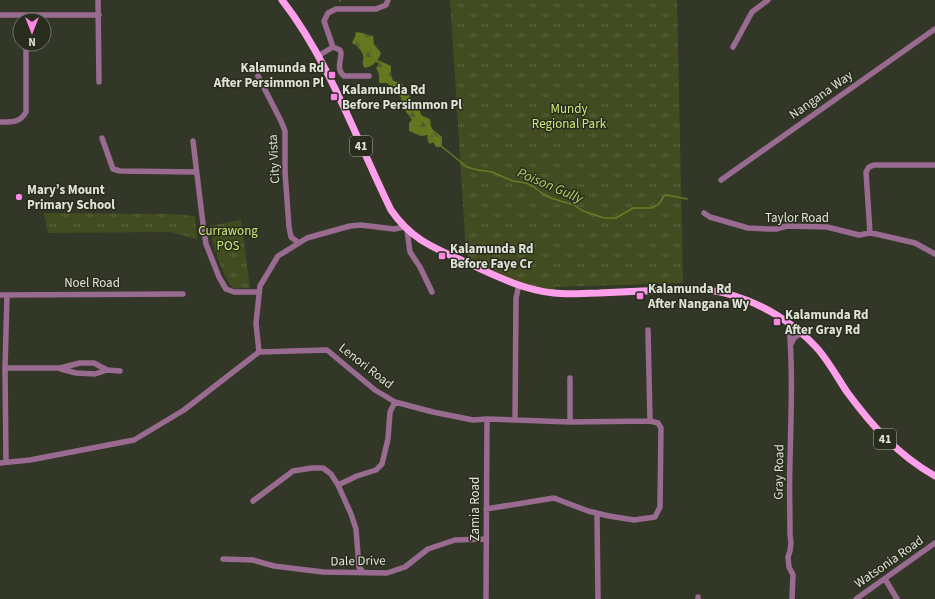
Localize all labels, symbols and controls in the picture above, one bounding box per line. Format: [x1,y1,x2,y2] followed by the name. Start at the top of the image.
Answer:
[12,12,52,52] north arrow
[28,34,36,49] text: N
[213,59,324,92] place label: Kalamunda Rd After Persimmon Pl
[786,66,856,124] street label: Nangana Way
[327,70,337,80] marker: Kalamunda Rd After Persimmon Pl
[342,81,462,114] place label: Kalamunda Rd Before Persimmon Pl
[329,92,339,102] marker: Kalamunda Rd Before Persimmon Pl
[532,100,607,133] park label: Mundy Regional Park
[264,134,284,184] street label: City Vista
[350,136,372,156] road number: 41
[514,163,587,209] water label: Poison Gully
[27,181,115,214] place label: Mary’s Mount Primary School
[14,192,24,202] marker: Mary’s Mount Primary School
[765,209,829,227] street label: Taylor Road
[198,222,258,255] park label: Currawong POS
[450,240,534,273] place label: Kalamunda Rd Before Faye Cr
[437,251,447,261] marker: Kalamunda Rd Before Faye Cr
[64,274,120,292] street label: Noel Road
[647,280,749,313] place label: Kalamunda Rd After Nangana Wy
[635,291,645,301] marker: Kalamunda Rd After Nangana Wy
[784,306,869,339] place label: Kalamunda Rd After Gray Rd
[772,317,782,327] marker: Kalamunda Rd After Gray Rd
[335,339,397,393] street label: Lenori Road
[874,429,896,449] road number: 41
[770,444,788,500] street label: Gray Road
[466,477,484,541] street label: Zamia Road
[851,532,927,592] street label: Watsonia Road
[330,552,386,570] street label: Dale Drive

